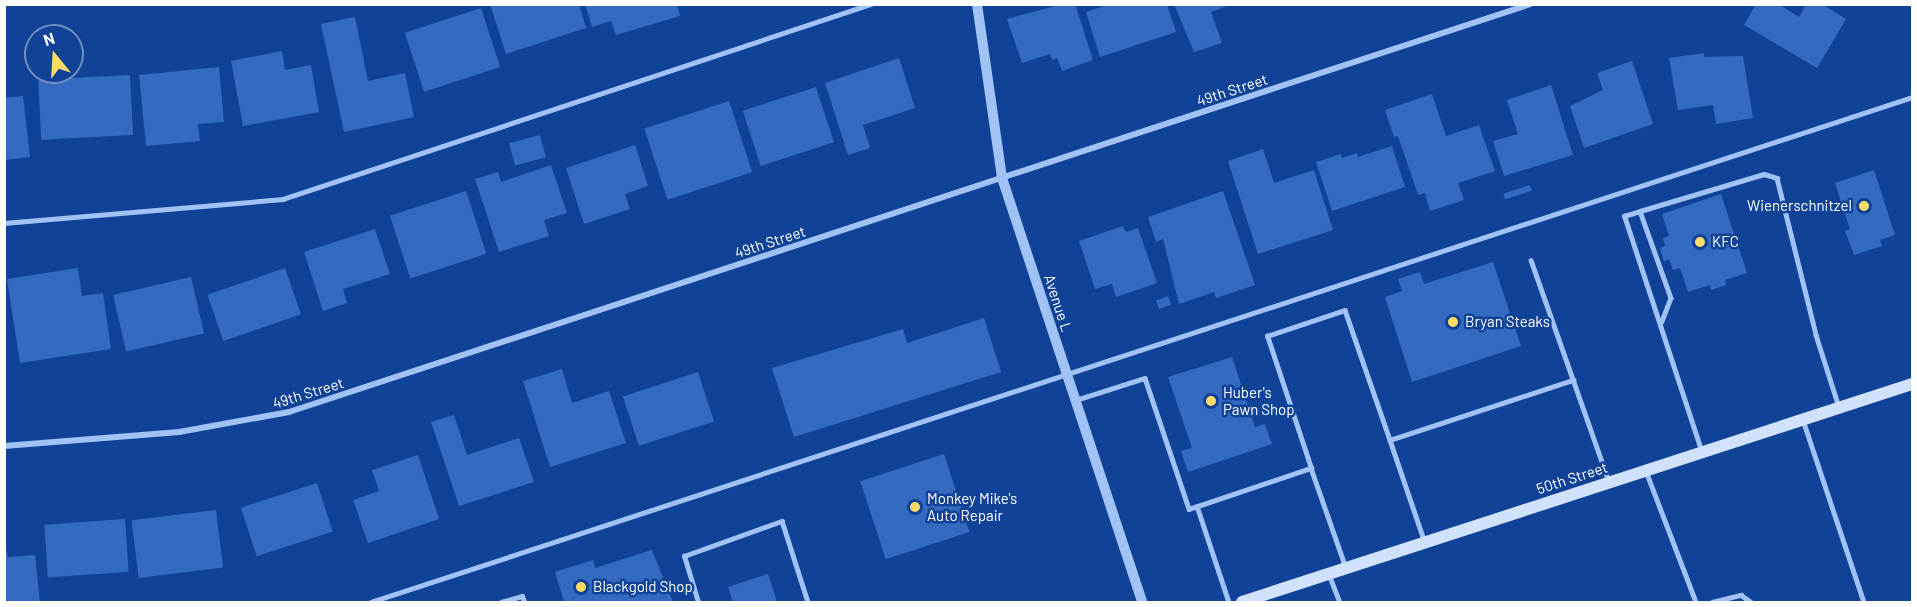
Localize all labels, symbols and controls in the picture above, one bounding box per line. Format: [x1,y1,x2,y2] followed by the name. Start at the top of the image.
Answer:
[24,24,84,84] north arrow
[41,28,57,49] text: N
[1194,70,1270,110] street label: 49th Street
[1747,197,1852,215] place label: Wienerschnitzel
[1857,199,1871,213] marker: Wienerschnitzel
[732,222,808,262] street label: 49th Street
[1712,233,1739,251] place label: KFC
[1693,235,1707,249] marker: KFC
[1040,272,1076,334] street label: Avenue L
[1465,313,1550,331] place label: Bryan Steaks
[1446,315,1460,329] marker: Bryan Steaks
[270,374,346,412] street label: 49th Street
[1223,383,1295,418] place label: Huber's Pawn Shop
[1204,394,1218,408] marker: Huber's Pawn Shop
[1534,458,1610,498] street label: 50th Street
[927,489,1017,524] place label: Monkey Mike's Auto Repair
[908,500,922,514] marker: Monkey Mike's Auto Repair
[593,578,693,596] place label: Blackgold Shop
[574,580,588,594] marker: Blackgold Shop

